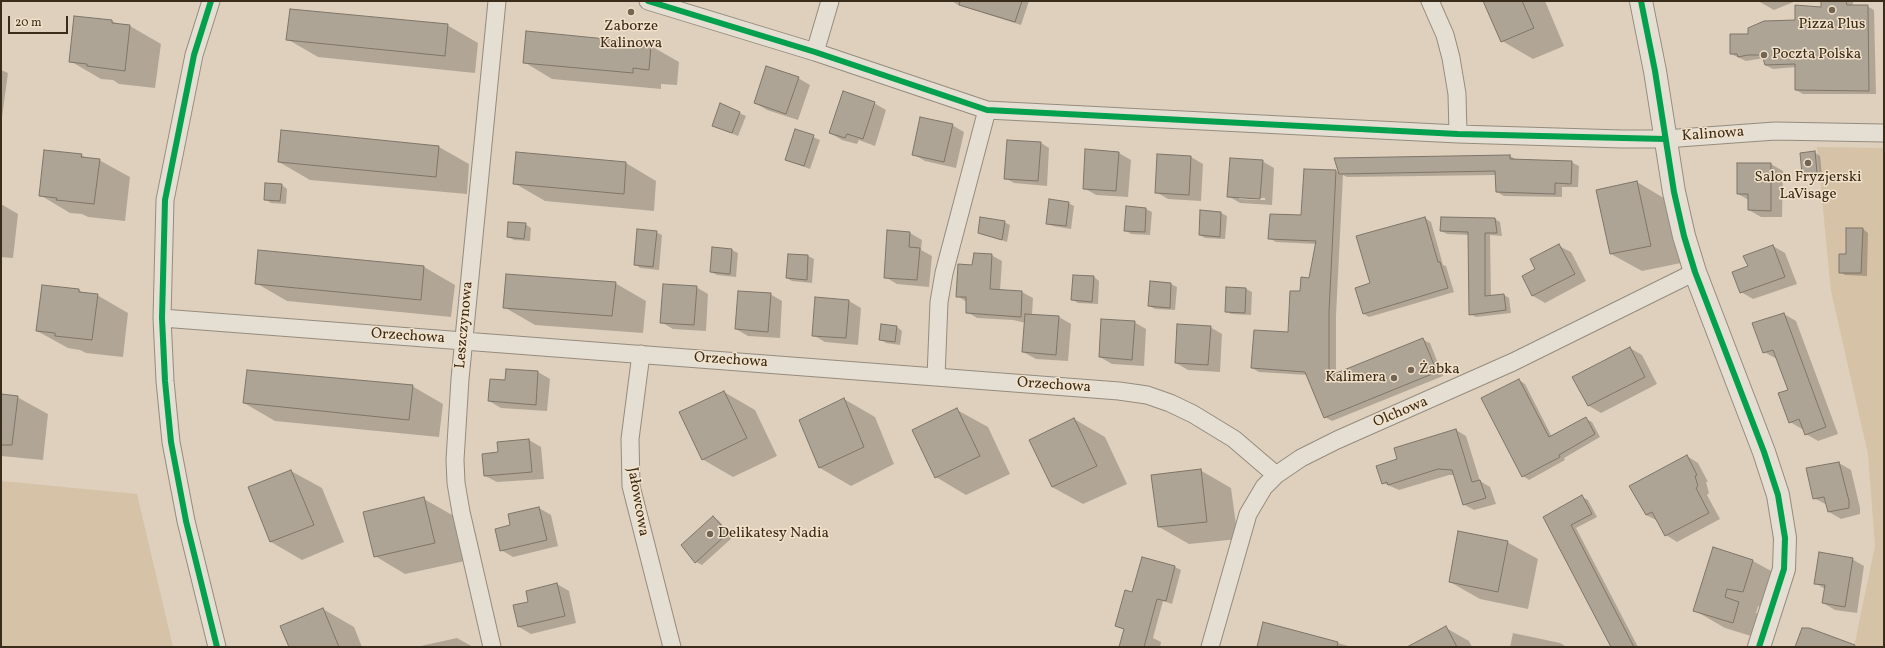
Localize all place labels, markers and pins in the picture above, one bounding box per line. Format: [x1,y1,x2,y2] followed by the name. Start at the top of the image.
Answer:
[1827,5,1837,15] marker: Pizza Plus
[626,7,636,17] marker: Zaborze Kalinowa
[1799,16,1865,34] place label: Pizza Plus
[600,18,662,53] place label: Zaborze Kalinowa
[1772,46,1861,64] place label: Poczta Polska
[1759,50,1769,60] marker: Poczta Polska
[1803,158,1813,168] marker: Salon Fryzjerski LaVisage
[1755,169,1861,204] place label: Salon Fryzjerski LaVisage
[1419,361,1460,379] place label: Żabka
[1406,365,1416,375] marker: Żabka
[1325,369,1386,387] place label: Kalimera
[1389,373,1399,383] marker: Kalimera
[718,525,829,543] place label: Delikatesy Nadia
[705,529,715,539] marker: Delikatesy Nadia

